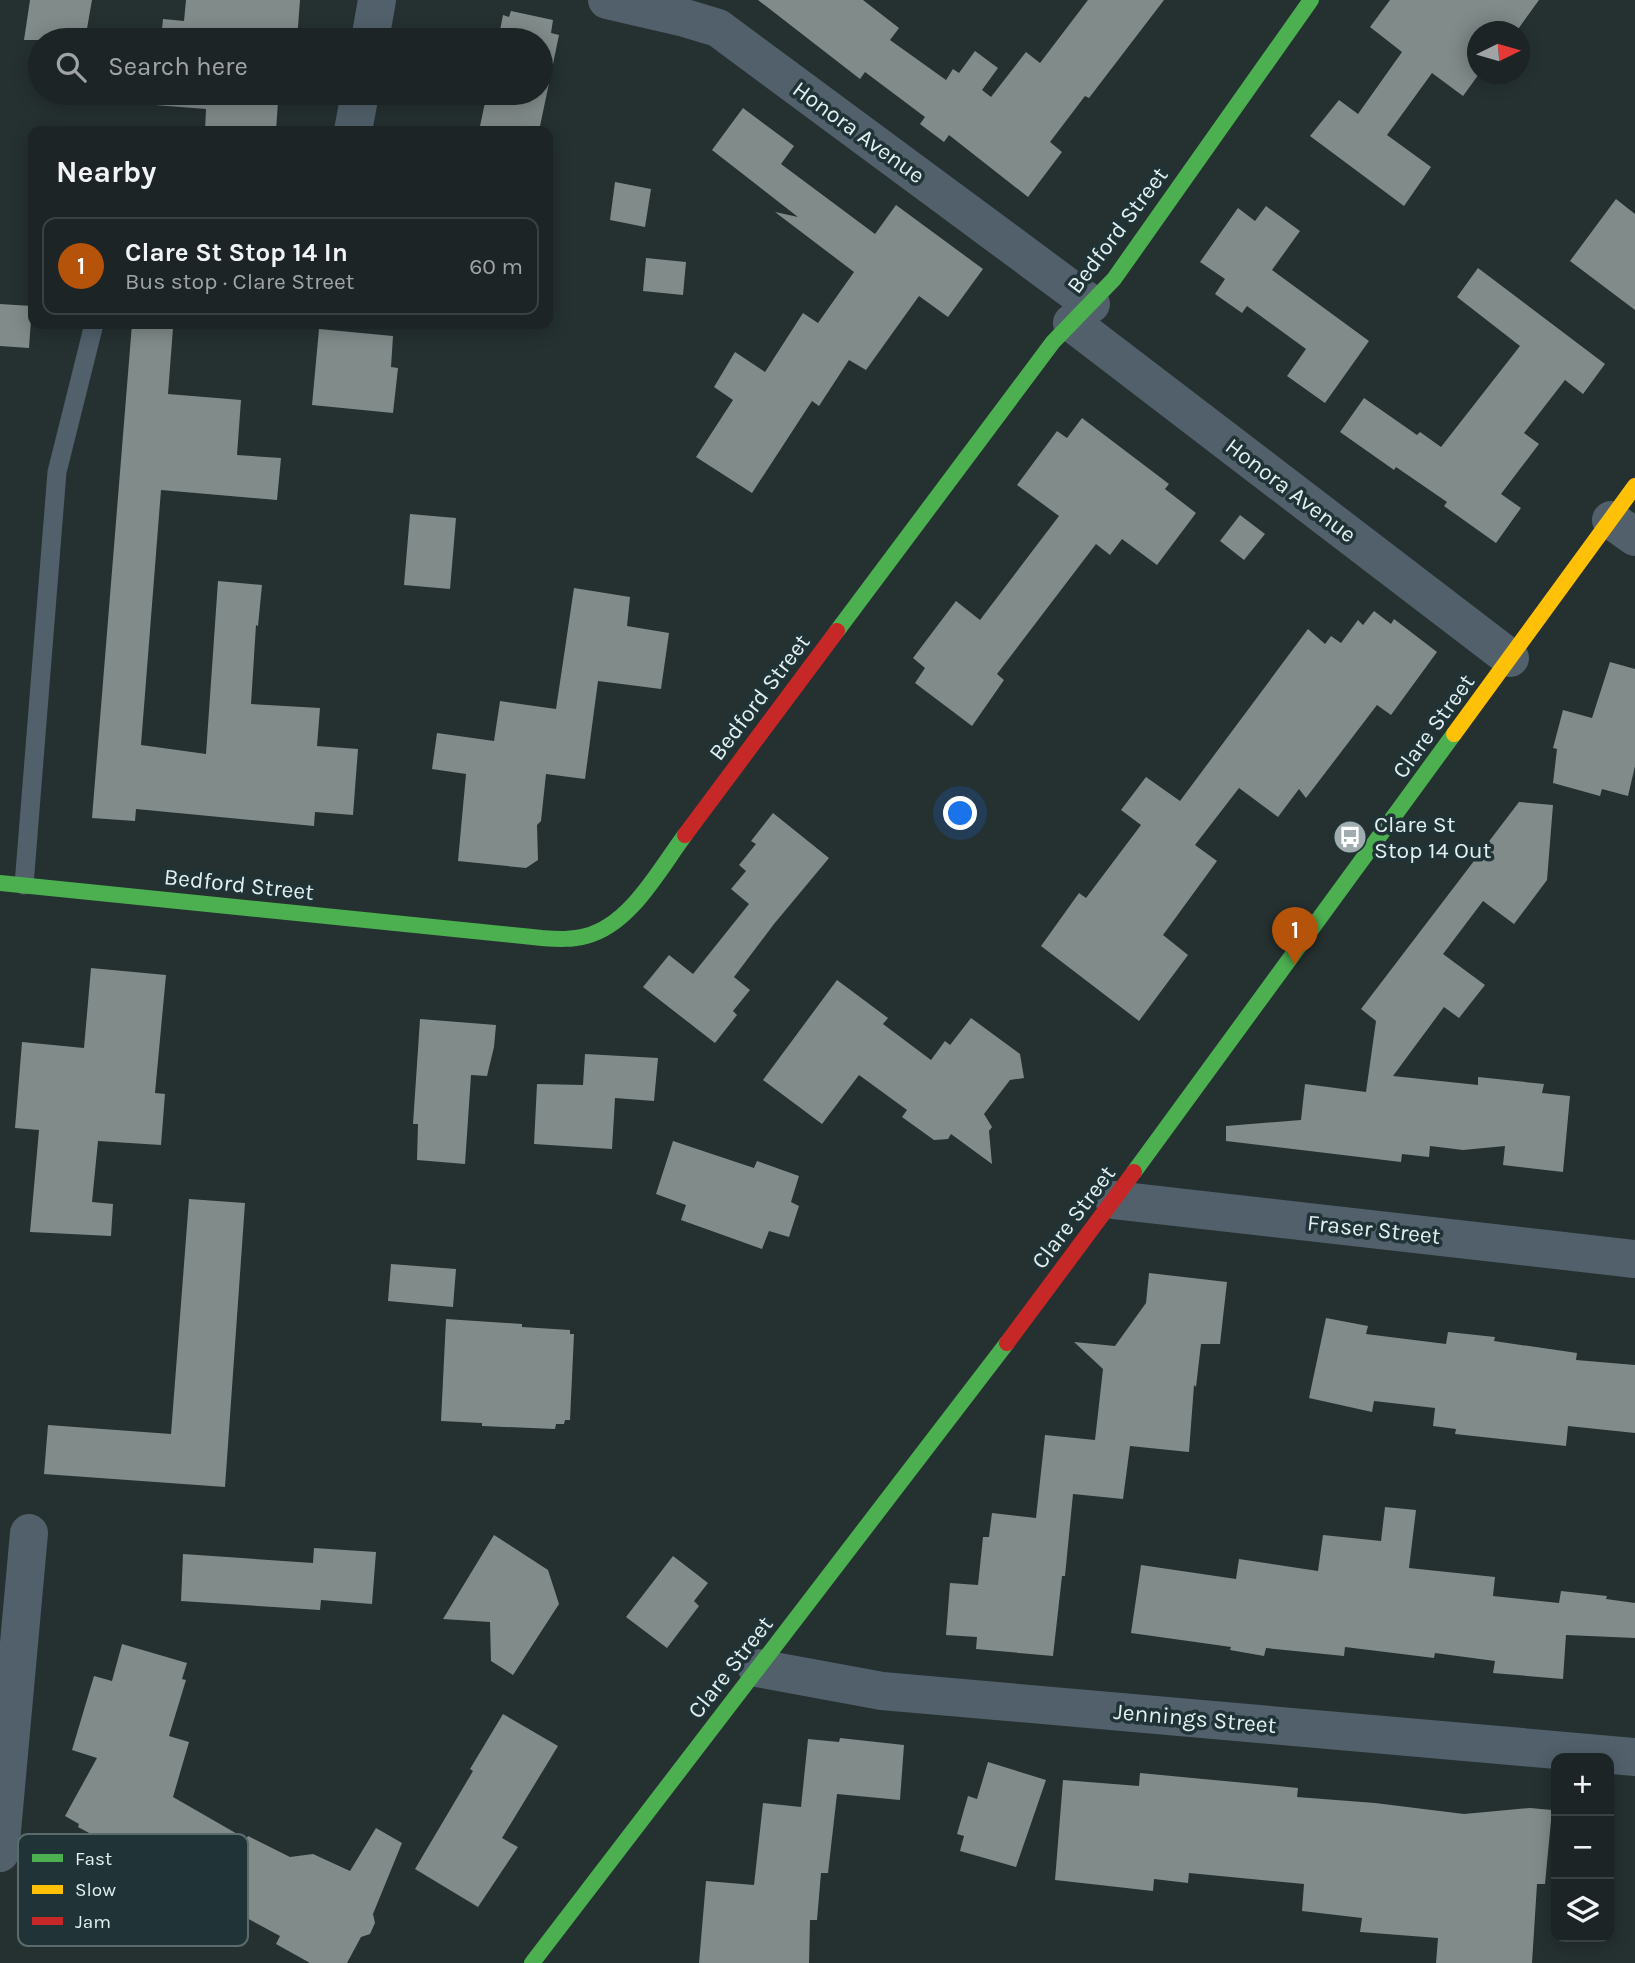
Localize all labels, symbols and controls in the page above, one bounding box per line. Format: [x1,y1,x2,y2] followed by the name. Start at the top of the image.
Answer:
[1467,21,1530,84] north arrow
[28,28,553,105] search box
[52,48,90,86] icon: search
[108,51,248,82] text: Search here
[787,75,930,189] street label: Honora Avenue
[56,154,156,190] text: Nearby
[1061,162,1174,299] street label: Bedford Street
[125,237,348,268] text: Clare St Stop 14 In
[77,253,85,280] text: 1
[469,253,523,280] text: 60 m
[125,268,354,295] text: Bus stop · Clare Street
[1220,433,1361,548] street label: Honora Avenue
[703,629,816,766] street label: Bedford Street
[1387,669,1480,784] street label: Clare Street
[943,796,977,830] your location
[1374,811,1492,864] place label: Clare St Stop 14 Out
[1331,818,1369,856] bus stop icon: Clare St Stop 14 Out
[163,863,316,906] street label: Bedford Street
[1272,907,1318,965] pin: 1
[1026,1160,1121,1274] street label: Clare Street
[1306,1209,1442,1250] street label: Fraser Street
[682,1611,779,1724] street label: Clare Street
[1112,1698,1278,1739] street label: Jennings Street
[1551,1753,1614,1942] map controls
[1551,1753,1614,1816] button: +
[1551,1816,1614,1879] button: −
[18,1834,248,1946] legend
[75,1848,112,1870] text: Fast
[75,1879,116,1901] text: Slow
[1551,1879,1614,1942] button: layers
[75,1911,111,1933] text: Jam

